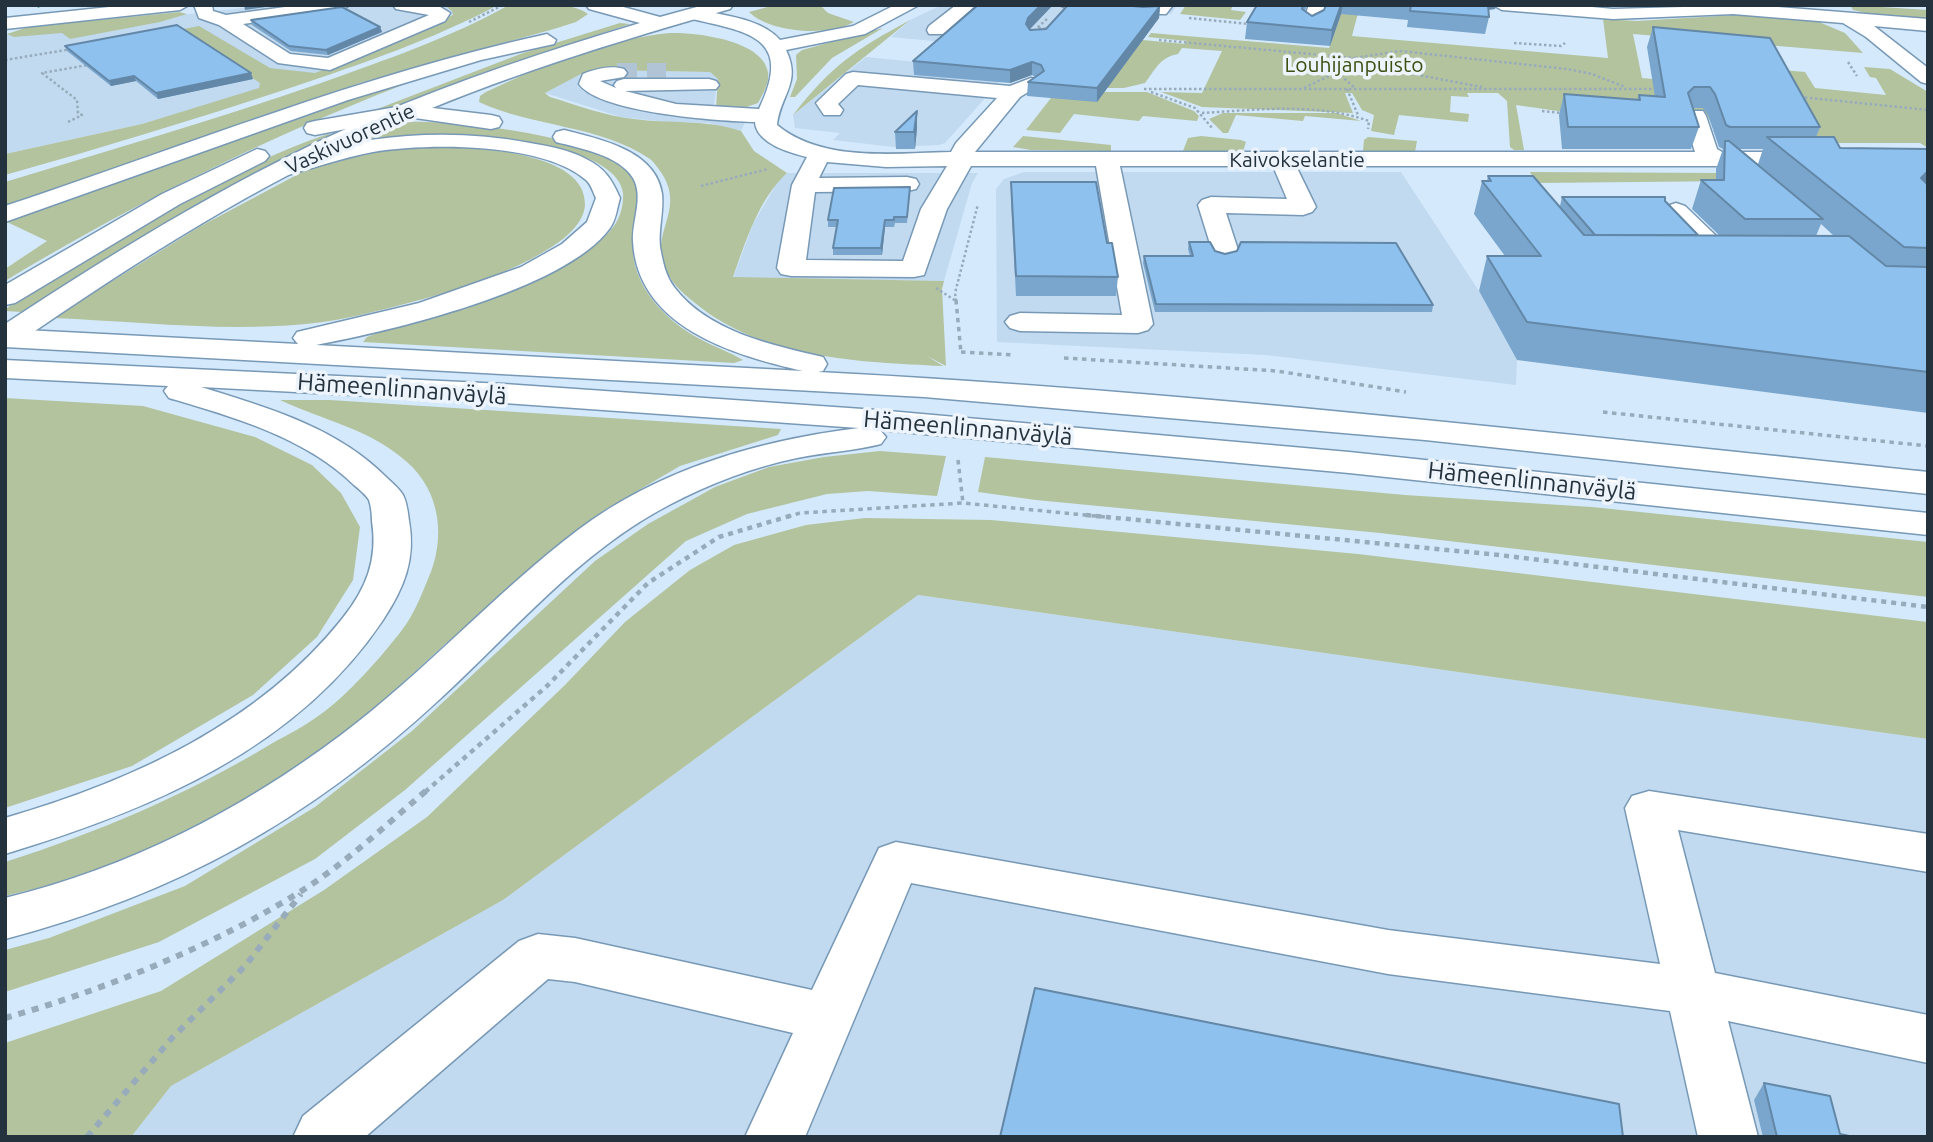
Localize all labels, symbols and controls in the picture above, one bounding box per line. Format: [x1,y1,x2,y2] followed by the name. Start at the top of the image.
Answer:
[1285,52,1423,78] park label: Louhijanpuisto
[281,98,419,180] street label: Vaskivuorentie
[1229,147,1365,173] street label: Kaivokselantie
[296,367,508,411] street label: Hämeenlinnanväylä
[862,405,1074,451] street label: Hämeenlinnanväylä
[1426,456,1638,506] street label: Hämeenlinnanväylä

